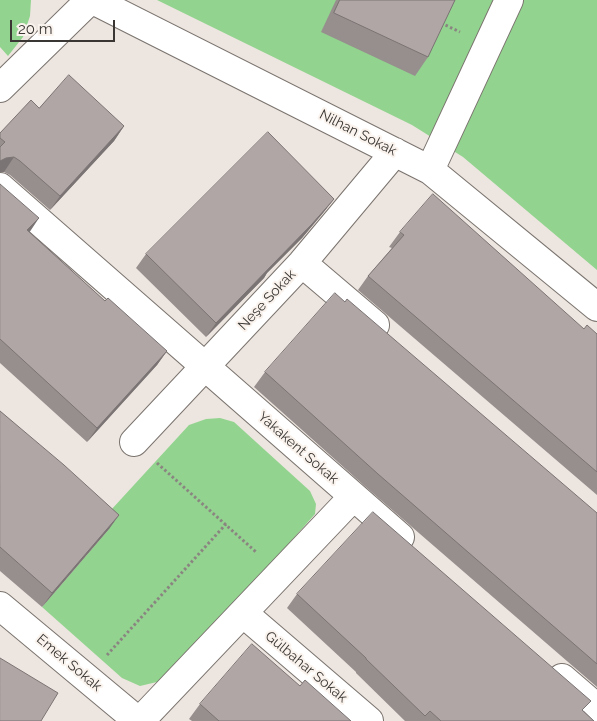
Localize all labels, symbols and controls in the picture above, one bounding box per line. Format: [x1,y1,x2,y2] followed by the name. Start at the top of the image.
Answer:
[12,10,118,42] scale bar
[18,20,53,38] text: 20 m
[317,106,399,160] street label: Nilhan Sokak
[235,266,299,334] street label: Neşe Sokak
[254,408,342,488] street label: Yakakent Sokak
[262,628,350,706] street label: Gülbahar Sokak
[33,631,105,695] street label: Emek Sokak

